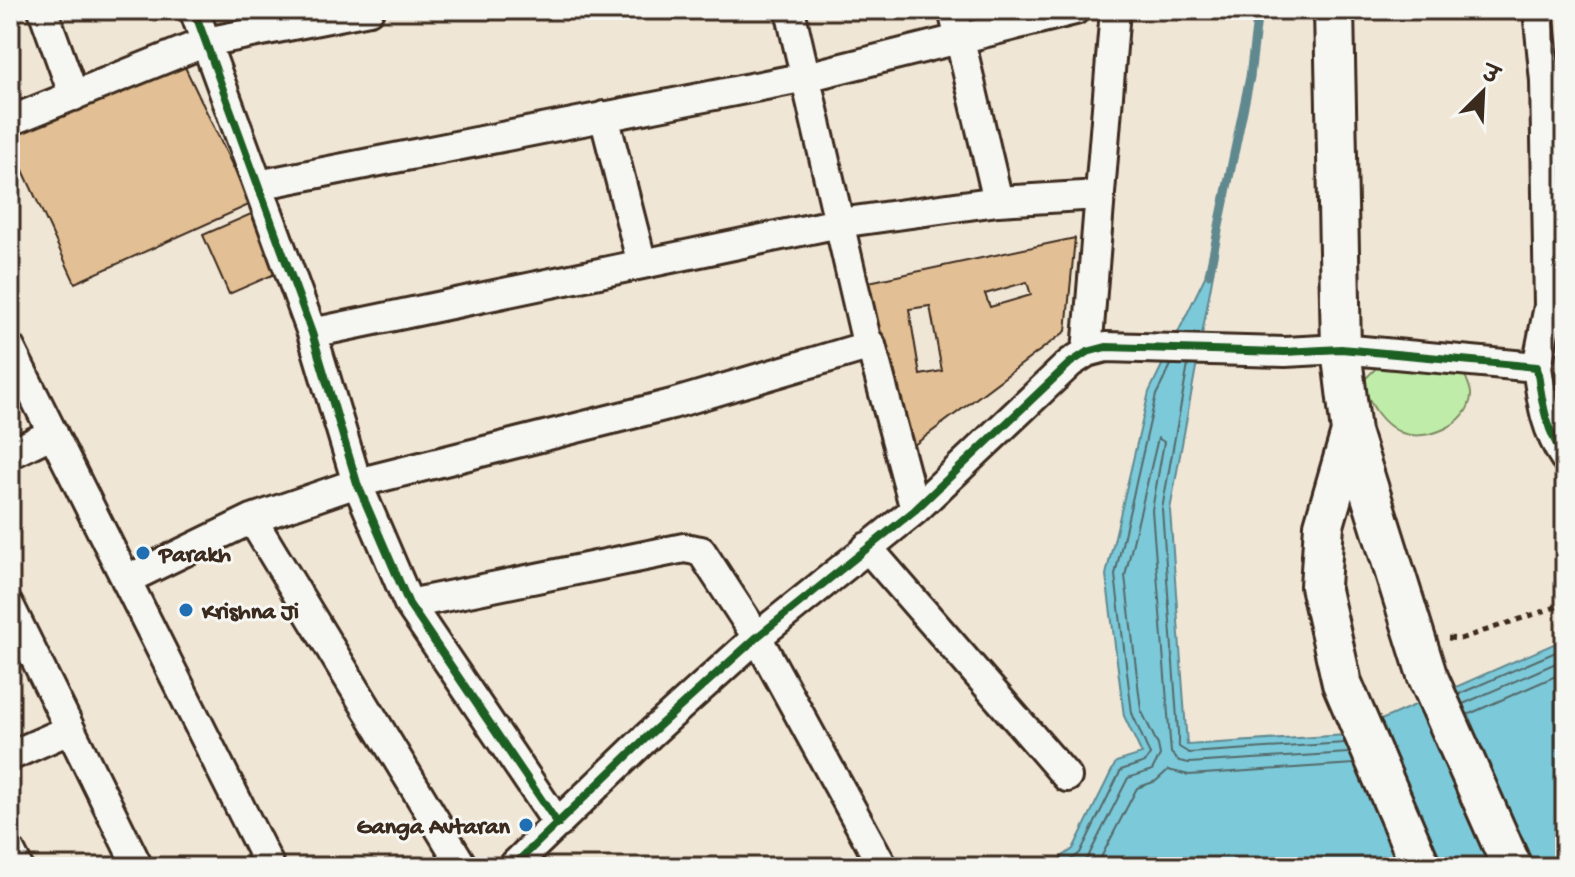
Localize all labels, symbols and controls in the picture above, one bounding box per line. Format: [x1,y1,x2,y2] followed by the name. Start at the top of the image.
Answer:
[1443,52,1523,132] north arrow
[1476,62,1504,93] text: उ
[157,542,231,571] place label: Parakh
[134,544,152,562] marker: Parakh
[201,599,299,628] place label: Krishna Ji
[177,601,195,619] marker: Krishna Ji
[356,814,511,843] place label: Ganga Avtaran
[517,816,535,834] marker: Ganga Avtaran

